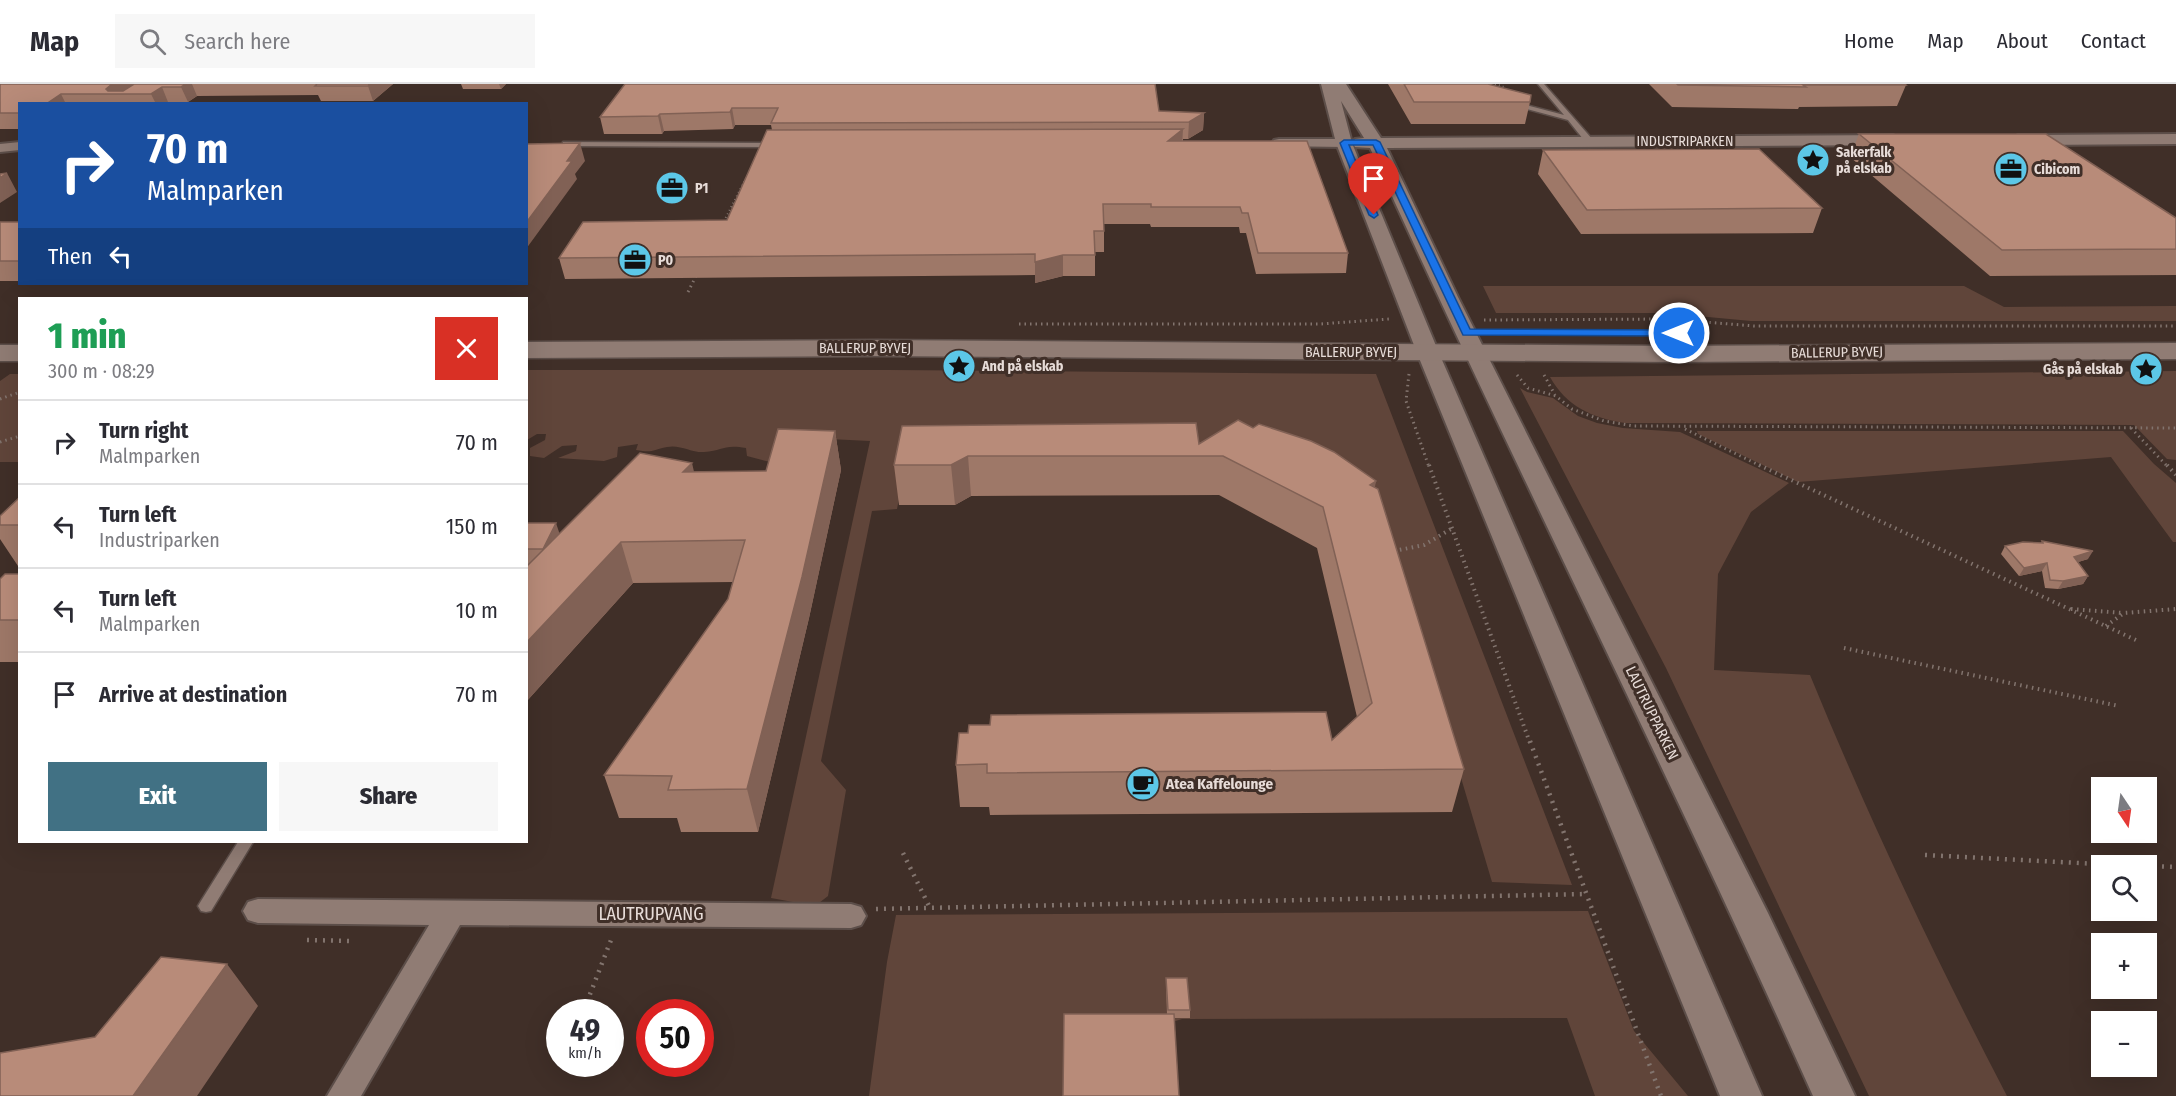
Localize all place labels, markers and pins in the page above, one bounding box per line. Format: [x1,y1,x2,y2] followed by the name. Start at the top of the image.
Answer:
[1795,142,1831,178] place icon: Sakerfalk på elskab
[1836,144,1892,177] place label: Sakerfalk på elskab
[1993,151,2029,187] office icon: Cibicom
[1348,153,1399,215] pin
[2034,161,2080,178] place label: Cibicom
[654,170,690,206] office icon: P1
[695,180,708,197] place label: P1
[617,242,653,278] office icon: P0
[658,252,674,269] place label: P0
[941,348,977,384] place icon: And på elskab
[2128,351,2164,387] place icon: Gås på elskab
[981,358,1064,375] place label: And på elskab
[2043,361,2123,378] place label: Gås på elskab
[1125,766,1161,802] cafe icon: Atea Kaffelounge
[1165,775,1273,793] place label: Atea Kaffelounge

